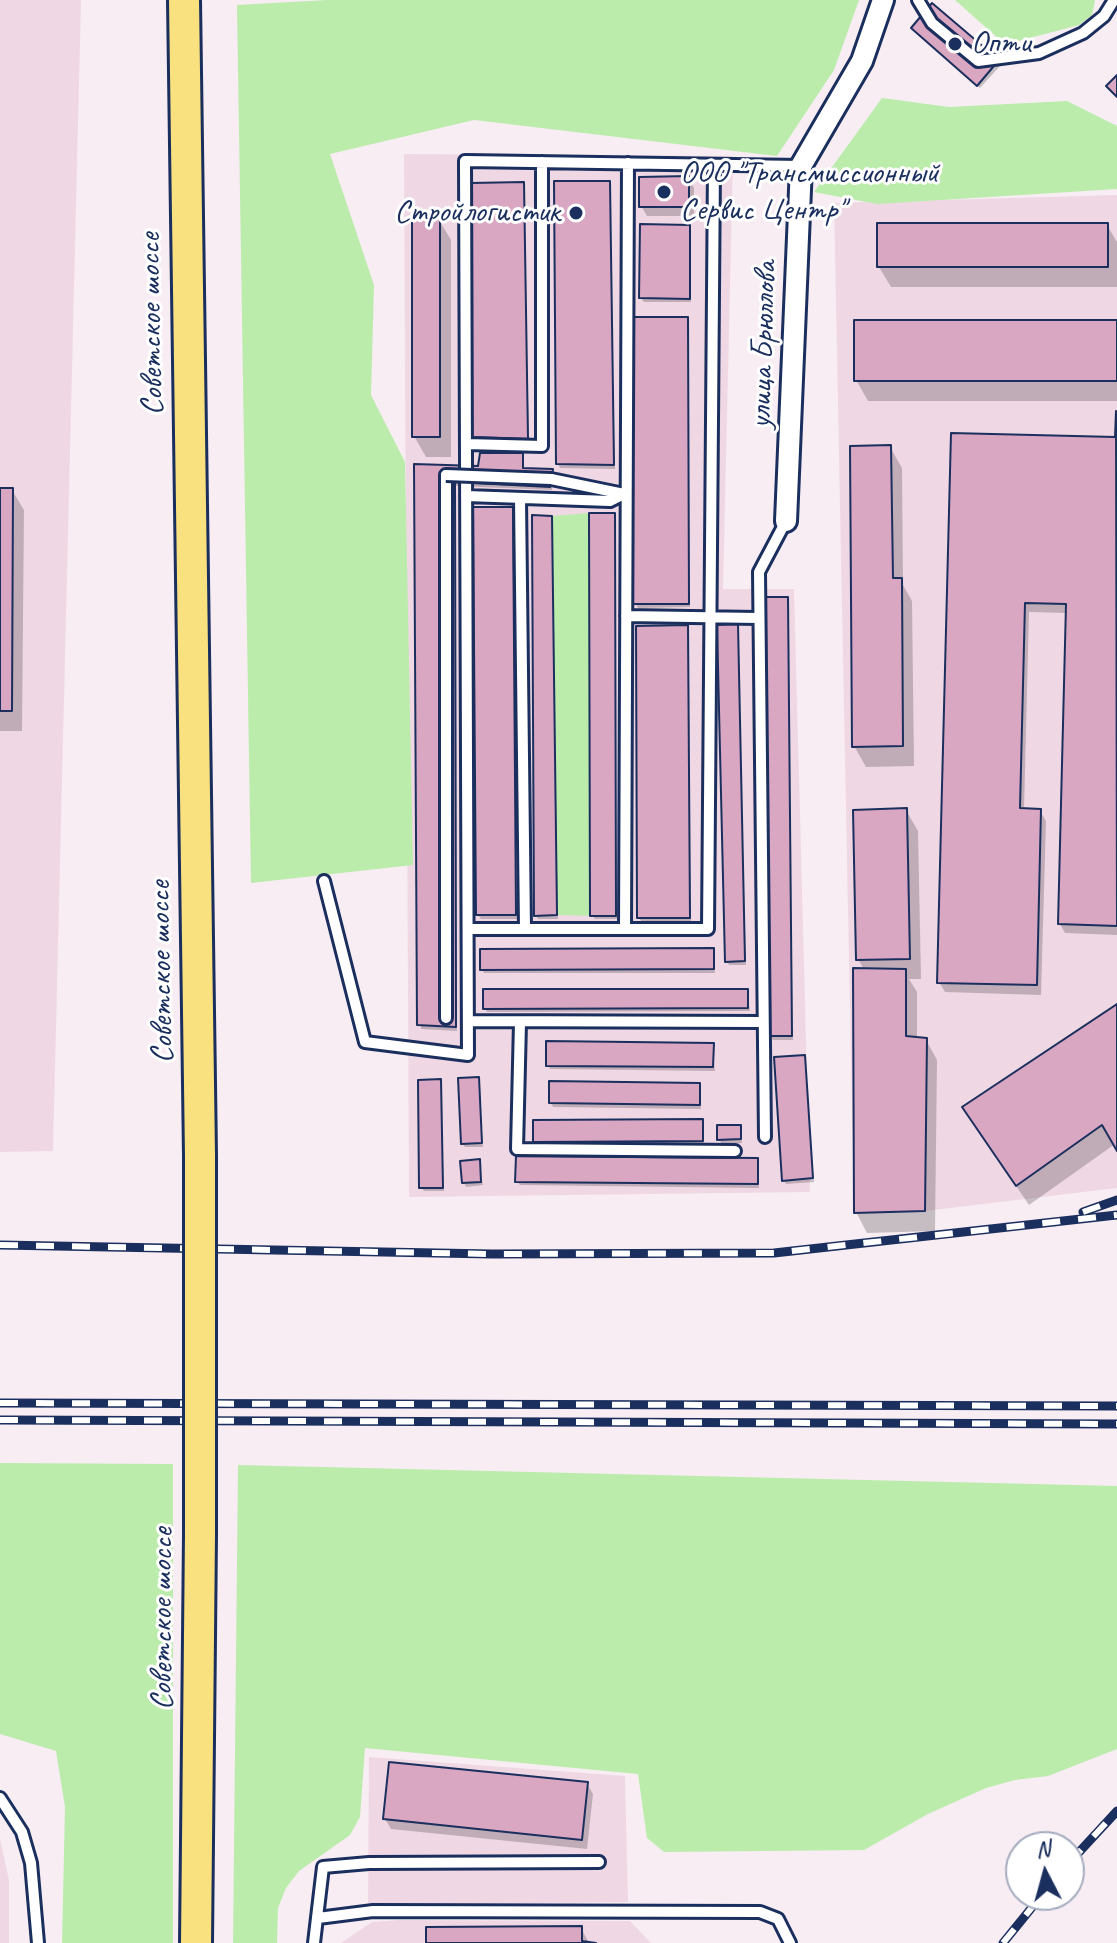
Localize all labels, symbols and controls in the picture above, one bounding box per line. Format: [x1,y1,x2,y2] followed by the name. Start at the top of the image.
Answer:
[971,25,1031,63] place label: Опти
[946,35,964,53] marker: Опти
[680,155,939,230] place label: ООО "Трансмиссионный Сервис Центр"
[655,183,673,201] marker: ООО "Трансмиссионный Сервис Центр"
[394,194,560,232] place label: Стройлогистик
[567,204,585,222] marker: Стройлогистик
[131,232,173,416] street label: Советское шоссе
[742,261,786,429] street label: улица Брюллова
[141,880,183,1064] street label: Советское шоссе
[144,1528,182,1710] street label: Советское шоссе
[1005,1831,1085,1911] north arrow
[1034,1834,1051,1864] text: N

